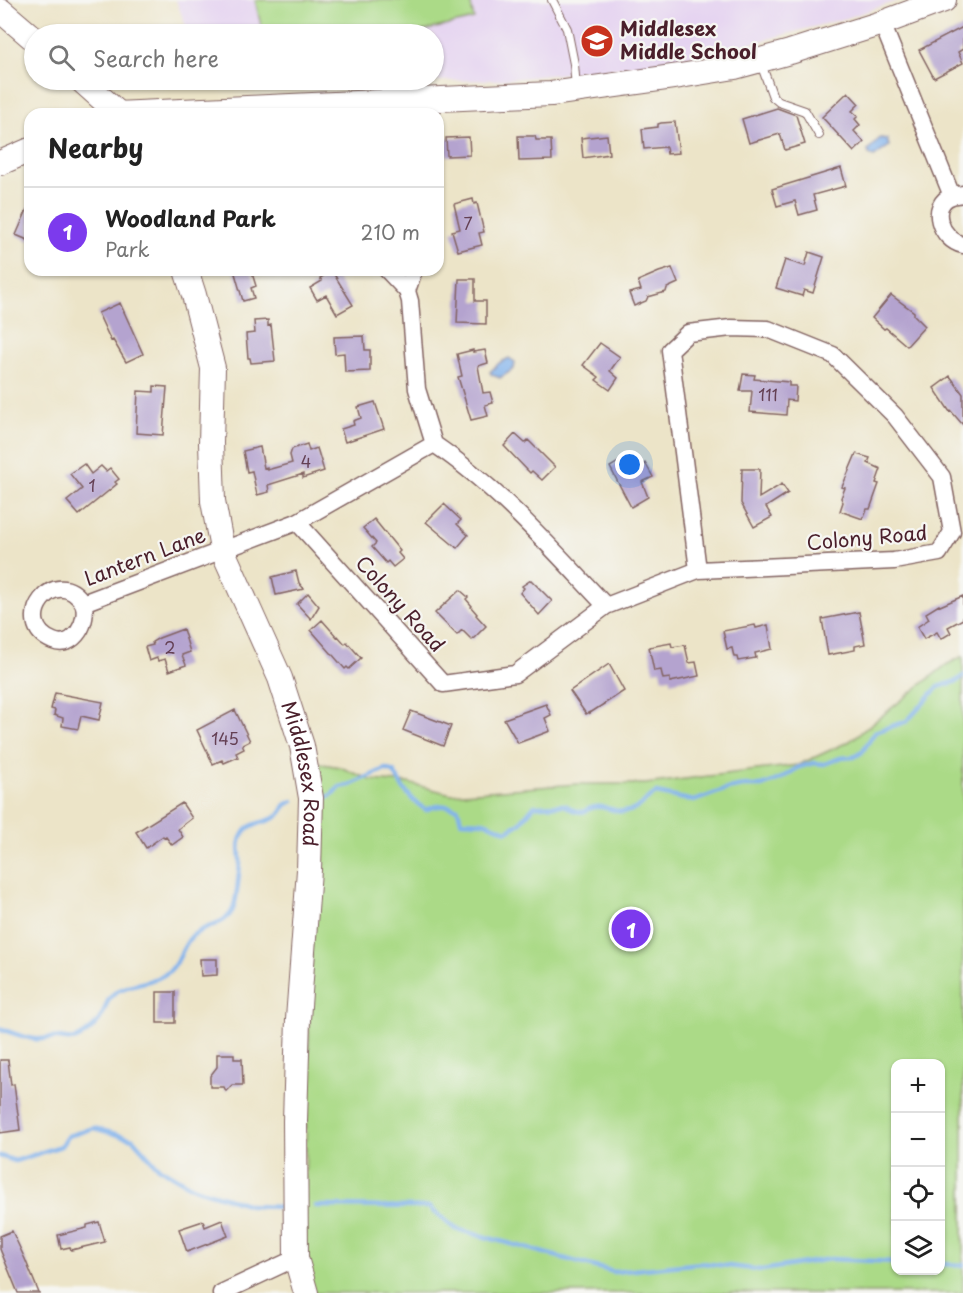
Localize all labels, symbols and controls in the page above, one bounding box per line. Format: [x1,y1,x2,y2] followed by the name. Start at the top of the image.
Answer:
[620,13,757,66] place label: Middlesex Middle School
[579,23,615,59] school or university icon: Middlesex Middle School
[24,24,444,90] search box
[45,41,78,74] icon: search
[93,41,219,74] text: Search here
[48,128,143,167] text: Nearby
[105,201,276,234] text: Woodland Park
[463,211,473,235] house number: 7
[63,217,72,247] text: 1
[361,217,420,247] text: 210 m
[105,234,150,264] text: Park
[758,382,778,406] house number: 111
[301,449,311,473] house number: 4
[615,450,644,479] your location
[88,473,96,497] house number: 1
[805,517,929,557] street label: Colony Road
[80,519,210,593] street label: Lantern Lane
[349,548,452,658] street label: Colony Road
[164,635,176,659] house number: 2
[274,697,327,847] street label: Middlesex Road
[211,726,239,750] house number: 145
[612,906,650,952] pin: 1
[891,1059,945,1275] map controls
[891,1059,945,1113] button: +
[891,1113,945,1167] button: −
[891,1167,945,1221] button: locate
[891,1221,945,1275] button: layers

